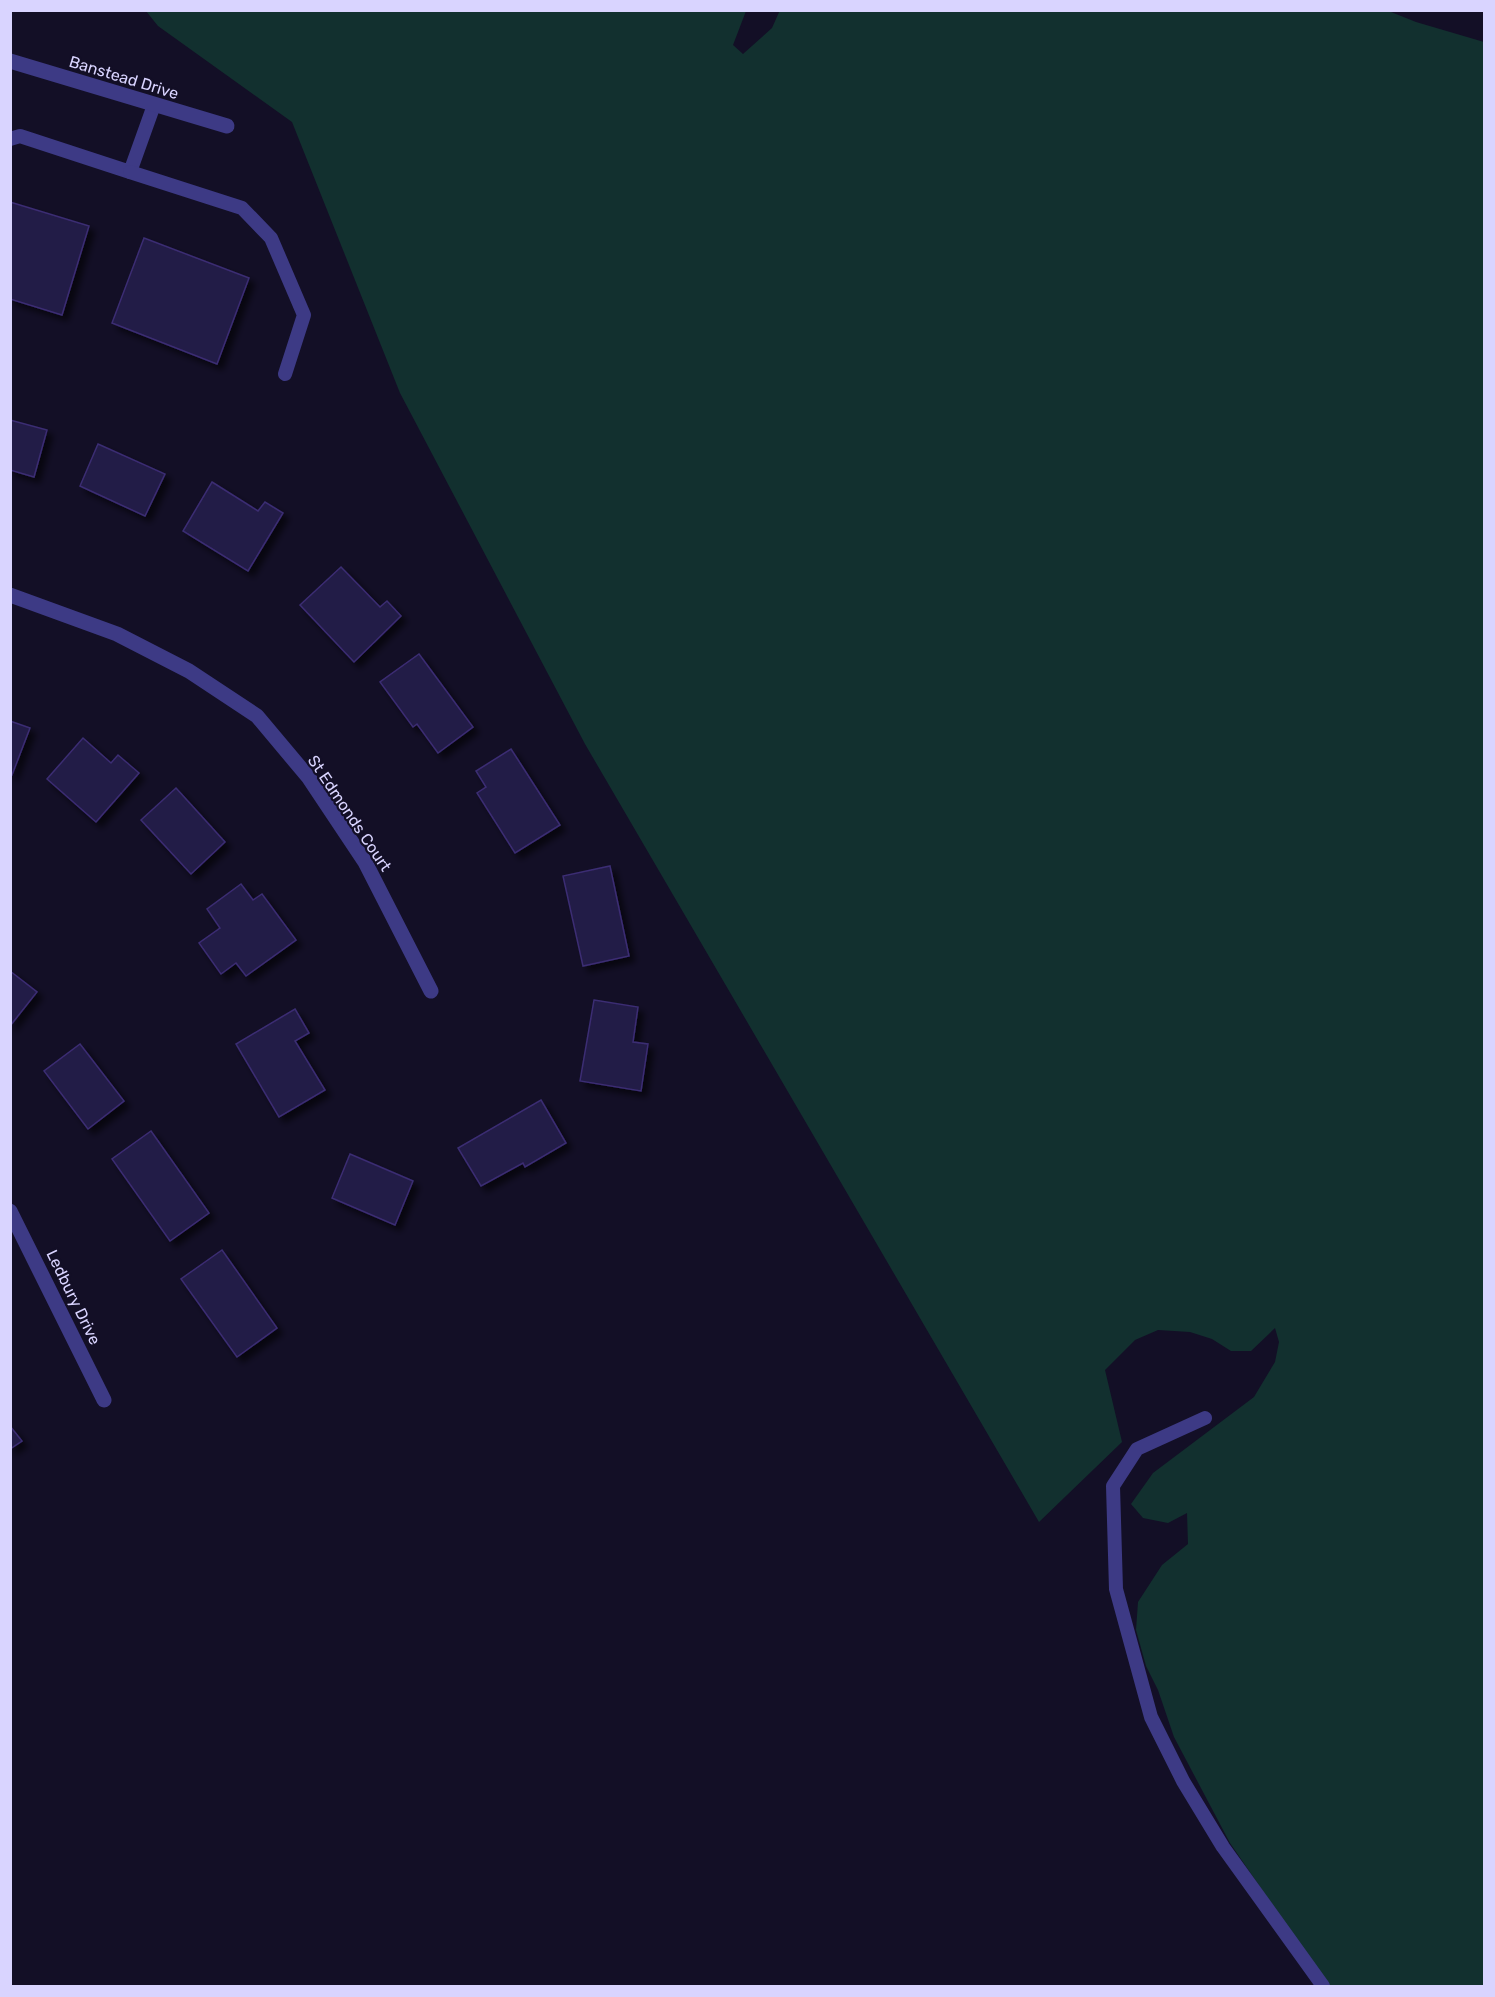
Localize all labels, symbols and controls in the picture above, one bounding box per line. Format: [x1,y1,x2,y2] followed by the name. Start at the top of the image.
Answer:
[67,52,181,103] street label: Banstead Drive
[304,752,395,875] street label: St Edmonds Court
[42,1247,105,1348] street label: Ledbury Drive

